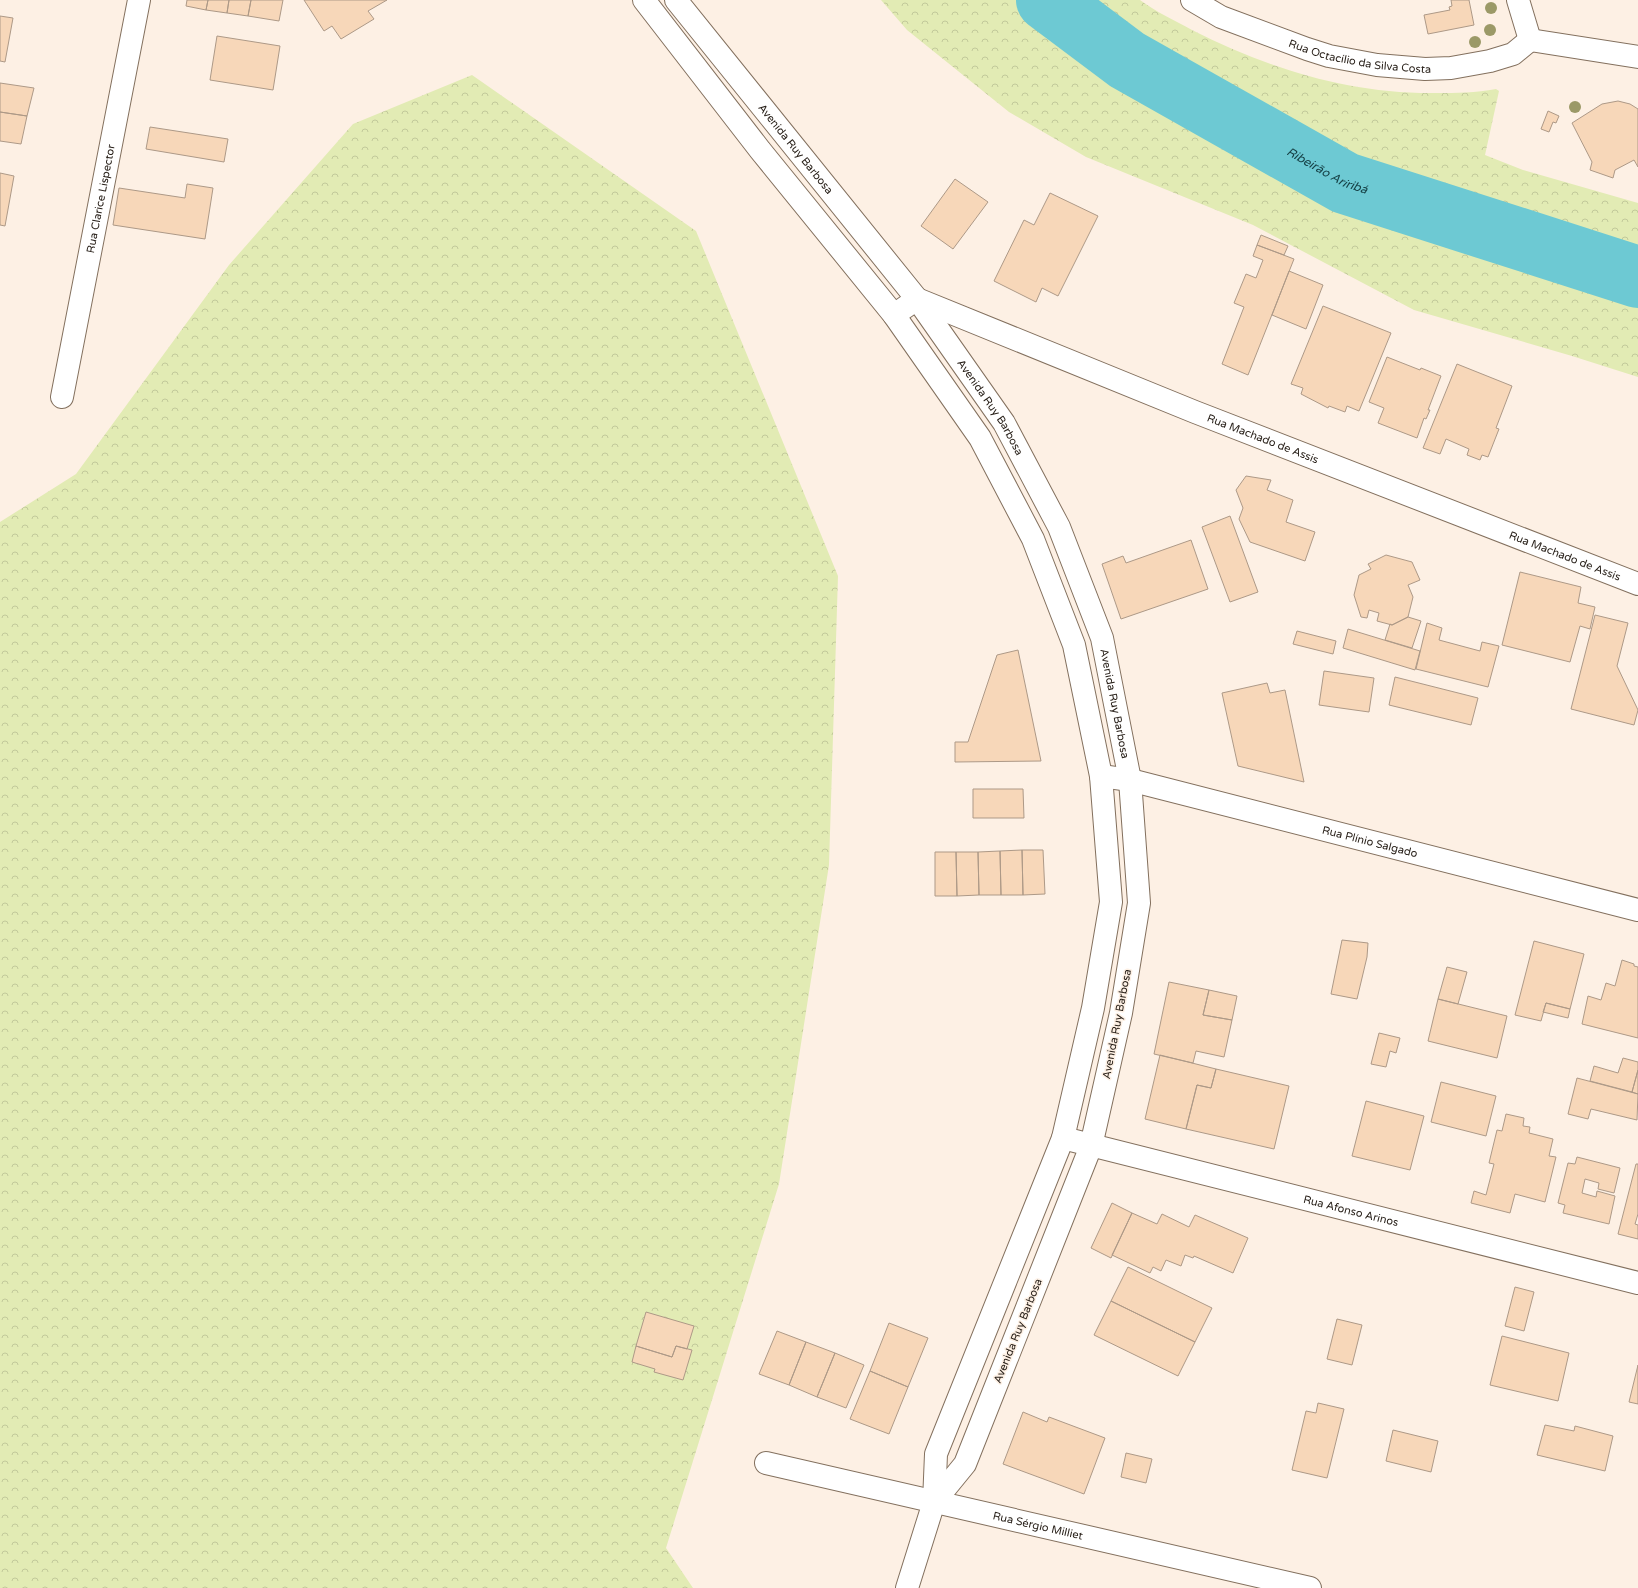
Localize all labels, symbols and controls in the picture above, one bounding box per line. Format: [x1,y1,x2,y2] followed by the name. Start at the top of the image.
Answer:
[1287,36,1431,75] street label: Rua Octacílio da Silva Costa
[756,101,836,196] street label: Avenida Ruy Barbosa
[84,142,118,254] street label: Rua Clarice Lispector
[1284,145,1370,197] water label: Ribeirão Ariribá
[955,357,1026,457] street label: Avenida Ruy Barbosa
[1205,411,1321,466] street label: Rua Machado de Assis
[1507,528,1623,583] street label: Rua Machado de Assis
[1098,647,1132,760] street label: Avenida Ruy Barbosa
[1321,823,1419,860] street label: Rua Plínio Salgado
[1100,968,1134,1080] street label: Avenida Ruy Barbosa
[1302,1192,1400,1229] street label: Rua Afonso Arinos
[991,1277,1045,1385] street label: Avenida Ruy Barbosa
[992,1509,1084,1542] street label: Rua Sérgio Milliet

